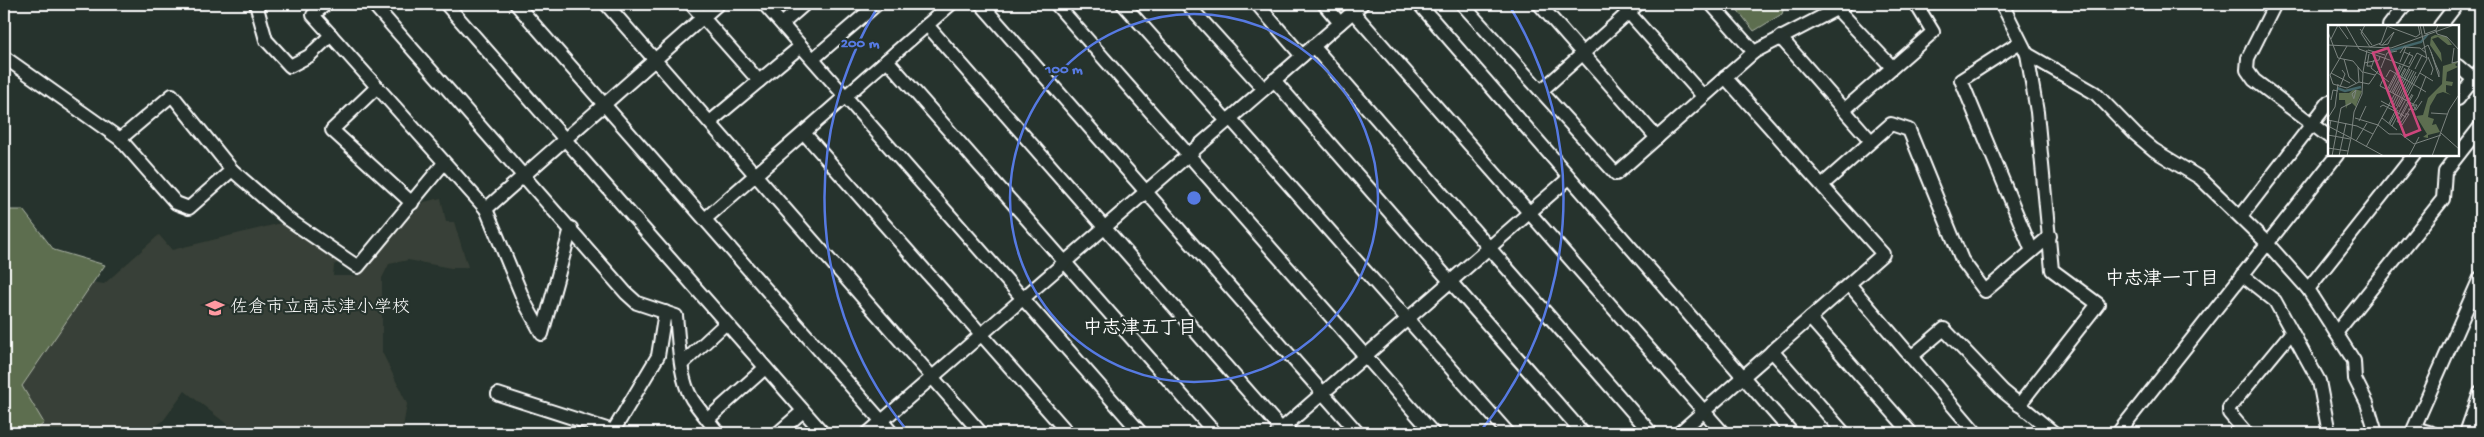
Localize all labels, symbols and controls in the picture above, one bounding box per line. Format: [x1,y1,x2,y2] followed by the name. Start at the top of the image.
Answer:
[2328,25,2459,156] inset map
[841,35,880,53] text: 200 m
[1044,61,1083,79] text: 100 m
[1185,189,1203,207] centre of rings
[2105,268,2219,292] district label: 中志津一丁目
[204,297,226,319] school or university icon: 佐倉市立南志津小学校
[230,297,410,319] place label: 佐倉市立南志津小学校
[1083,317,1197,341] district label: 中志津五丁目

